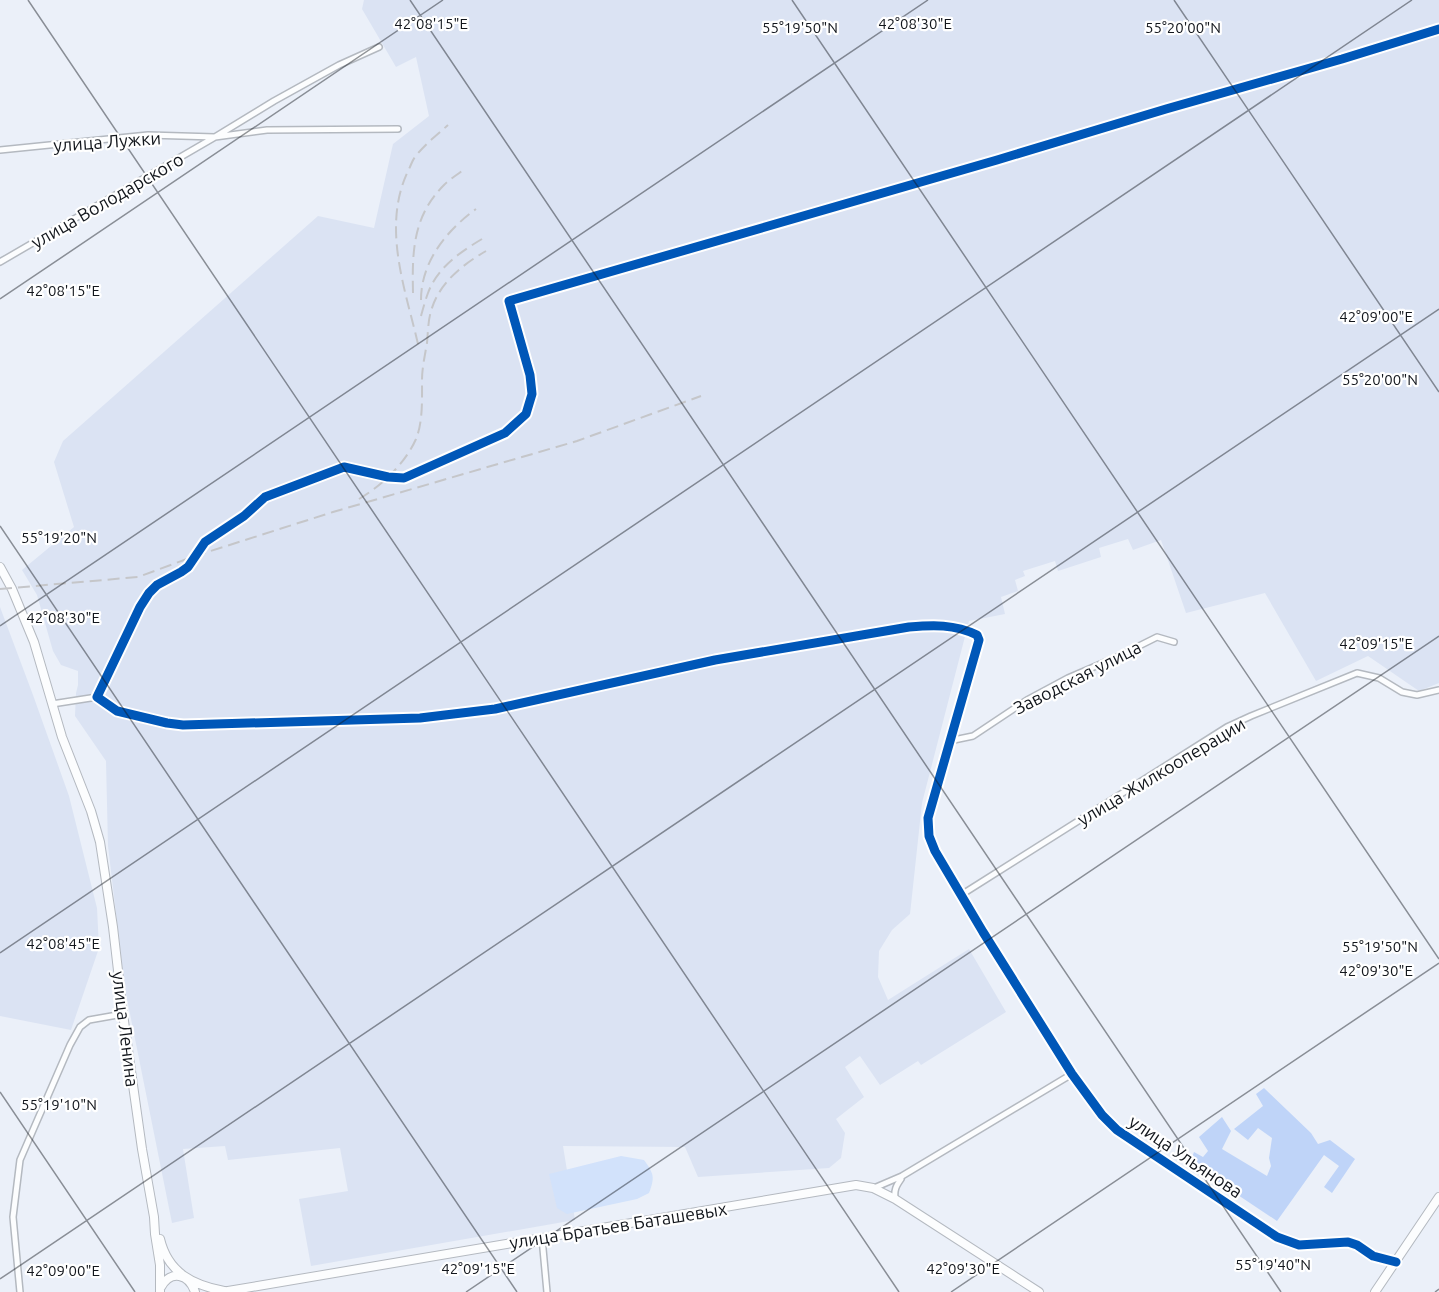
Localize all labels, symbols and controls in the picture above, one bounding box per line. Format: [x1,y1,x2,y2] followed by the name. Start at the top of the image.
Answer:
[394,15,468,32] text: 42°08'15"E
[878,15,952,32] text: 42°08'30"E
[762,19,838,36] text: 55°19'50"N
[1145,19,1221,36] text: 55°20'00"N
[53,127,161,155] street label: улица Лужки
[27,148,187,252] street label: улица Володарского
[26,282,100,299] text: 42°08'15"E
[1339,308,1413,325] text: 42°09'00"E
[1342,371,1418,388] text: 55°20'00"N
[21,529,97,546] text: 55°19'20"N
[26,609,100,626] text: 42°08'30"E
[1339,635,1413,652] text: 42°09'15"E
[1010,636,1144,718] street label: Заводская улица
[1074,713,1248,829] street label: улица Жилкооперации
[26,935,100,952] text: 42°08'45"E
[1342,938,1418,955] text: 55°19'50"N
[1339,962,1413,979] text: 42°09'30"E
[109,970,143,1088] street label: улица Ленина
[21,1096,97,1113] text: 55°19'10"N
[1126,1111,1246,1201] street label: улица Ульянова
[508,1198,728,1252] street label: улица Братьев Баташевых
[1235,1256,1311,1273] text: 55°19'40"N
[441,1260,515,1277] text: 42°09'15"E
[926,1260,1000,1277] text: 42°09'30"E
[26,1262,100,1279] text: 42°09'00"E

